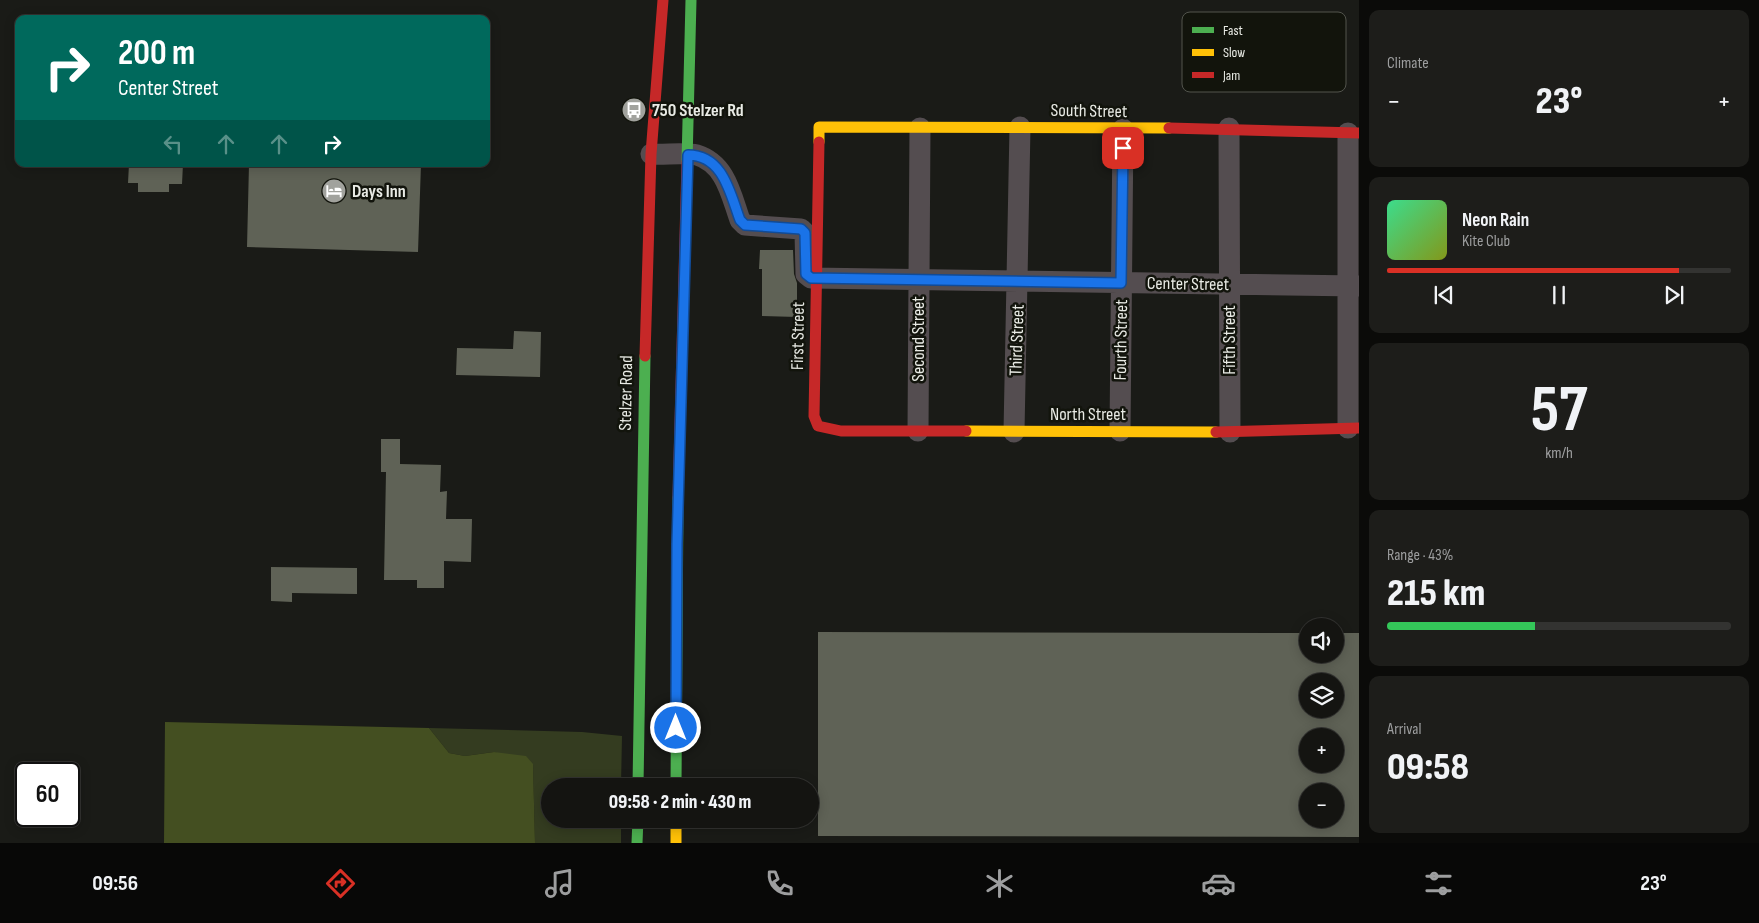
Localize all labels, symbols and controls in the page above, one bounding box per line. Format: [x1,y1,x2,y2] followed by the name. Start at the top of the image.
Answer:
[1182,12,1346,92] legend
[1223,22,1243,39] text: Fast
[118,32,195,75] text: 200 m
[35,35,100,100] icon: right
[1223,44,1245,61] text: Slow
[1387,54,1429,73] text: Climate
[1222,67,1240,84] text: Jam
[118,75,219,102] text: Center Street
[1536,79,1582,124] text: 23°
[1387,85,1401,118] text: −
[1717,85,1731,118] text: +
[621,97,647,123] bus stop icon: 750 Stelzer Rd
[652,100,744,121] place label: 750 Stelzer Rd
[1050,100,1128,122] street label: South Street
[1102,127,1144,169] pin
[159,130,187,158] icon: left
[212,130,240,158] icon: ahead
[265,130,293,158] icon: ahead
[318,130,346,158] icon: right
[1109,134,1137,162] icon: arrive
[321,178,347,204] hotel icon: Days Inn
[352,181,406,202] place label: Days Inn
[1462,209,1529,232] text: Neon Rain
[1462,232,1510,251] text: Kite Club
[1147,273,1230,295] street label: Center Street
[1430,281,1458,309] icon: previous
[1545,281,1573,309] icon: pause
[1660,281,1688,309] icon: next
[908,296,929,382] street label: Second Street
[1110,299,1132,381] street label: Fourth Street
[787,301,809,370] street label: First Street
[1005,303,1029,376] street label: Third Street
[1219,305,1240,375] street label: Fifth Street
[615,355,637,431] street label: Stelzer Road
[1531,372,1587,450] text: 57
[1050,404,1127,425] street label: North Street
[1545,444,1573,463] text: km/h
[1387,546,1453,565] text: Range · 43%
[1387,571,1485,616] text: 215 km
[1299,618,1344,828] map controls
[1299,618,1344,663] button: sound
[1299,673,1344,718] button: layers
[649,701,701,753] position arrow
[1387,720,1421,739] text: Arrival
[1299,728,1344,773] button: +
[1387,745,1469,790] text: 09:58
[15,762,80,827] speed limit sign: 60
[1299,783,1344,828] button: −
[609,791,751,814] text: 09:58 · 2 min · 430 m
[323,866,358,901] icon: directions
[542,866,577,901] icon: music
[762,866,797,901] icon: phone
[982,866,1017,901] icon: climate
[1201,866,1236,901] icon: car
[1421,866,1456,901] icon: filters
[92,870,138,897] text: 09:56
[1640,870,1667,897] text: 23°

